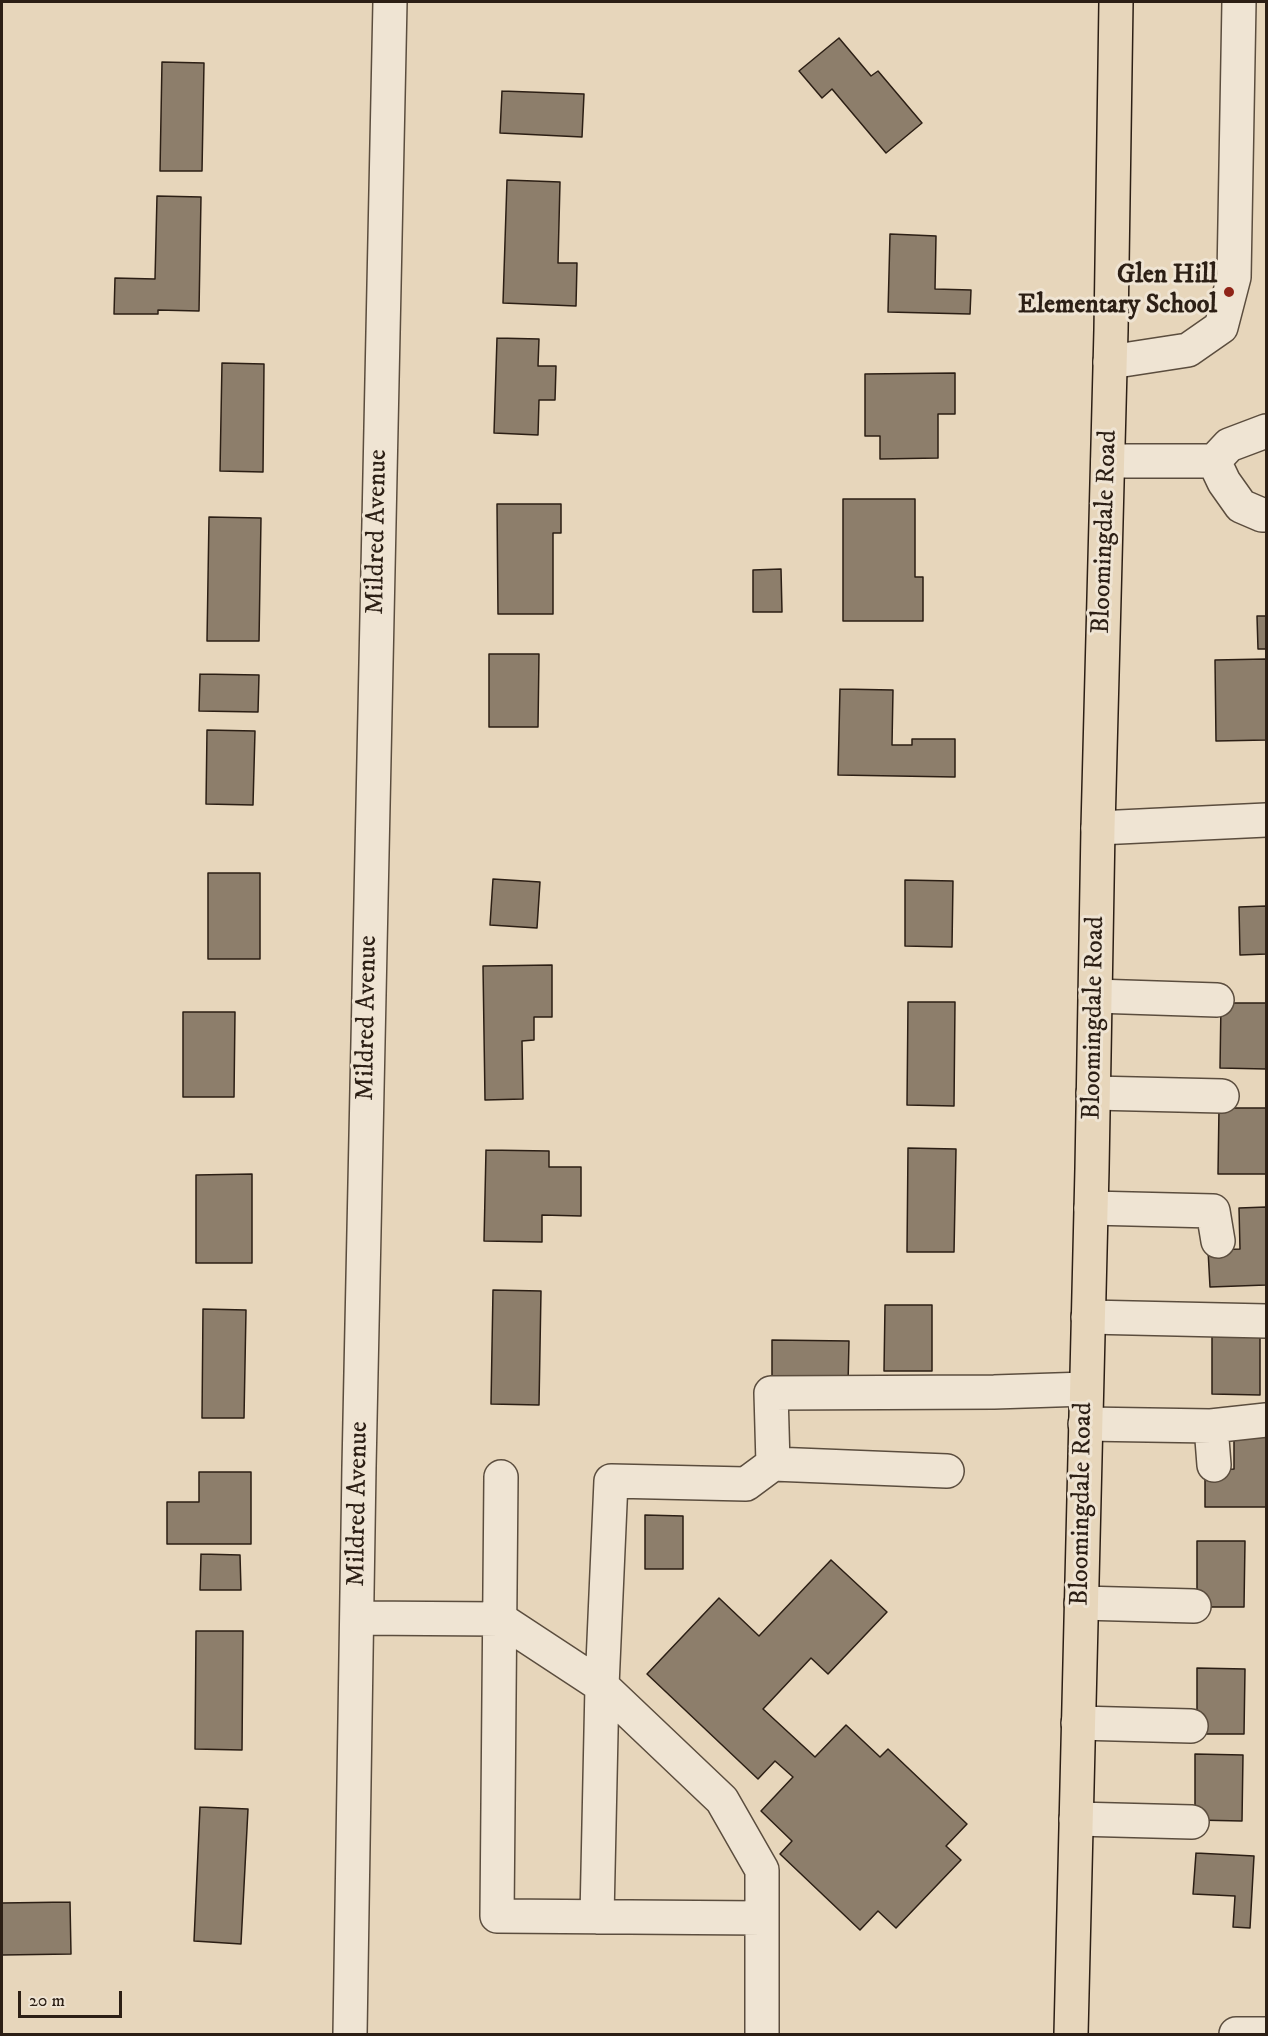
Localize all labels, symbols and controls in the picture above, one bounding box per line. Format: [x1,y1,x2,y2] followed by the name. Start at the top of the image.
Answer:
[1018,261,1217,322] place label: Glen Hill Elementary School
[1222,285,1236,299] marker: Glen Hill Elementary School
[1087,430,1125,634] street label: Bloomingdale Road
[361,449,395,615] street label: Mildred Avenue
[1078,916,1112,1120] street label: Bloomingdale Road
[351,935,385,1101] street label: Mildred Avenue
[1066,1402,1100,1606] street label: Bloomingdale Road
[342,1421,376,1587] street label: Mildred Avenue
[21,1979,124,2017] scale bar
[29,1990,65,2012] text: 20 m

